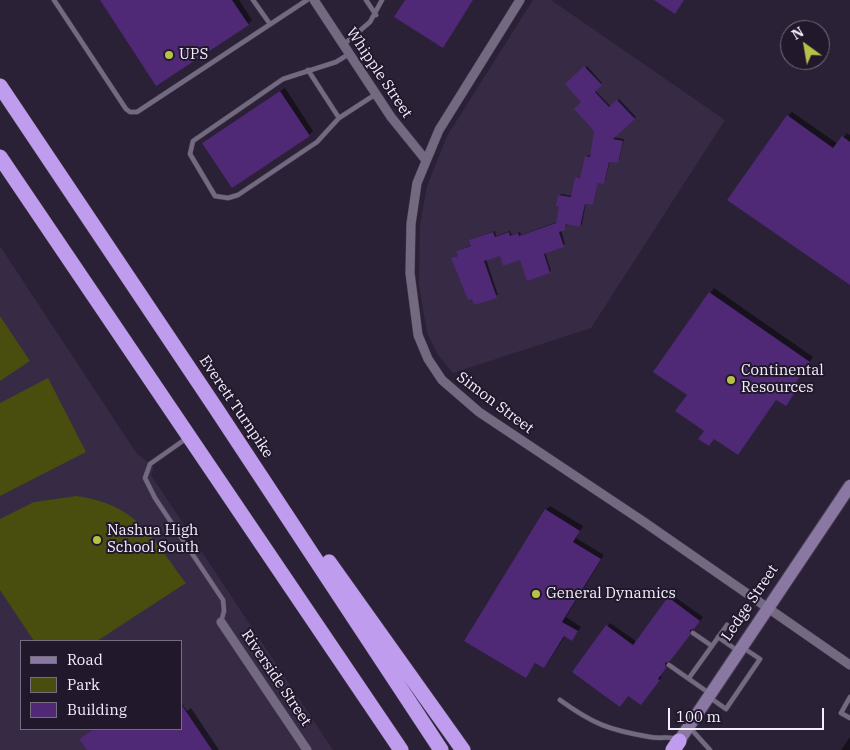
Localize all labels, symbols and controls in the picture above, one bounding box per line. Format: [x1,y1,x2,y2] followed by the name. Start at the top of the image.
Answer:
[780,20,830,70] north arrow
[788,23,807,44] text: N
[342,24,416,122] street label: Whipple Street
[179,46,208,64] place label: UPS
[163,49,175,61] marker: UPS
[195,352,277,462] street label: Everett Turnpike
[741,362,824,397] place label: Continental Resources
[453,368,537,438] street label: Simon Street
[725,374,737,386] marker: Continental Resources
[107,522,199,557] place label: Nashua High School South
[91,534,103,546] marker: Nashua High School South
[718,562,782,644] street label: Ledge Street
[546,585,676,603] place label: General Dynamics
[530,588,542,600] marker: General Dynamics
[237,626,315,730] street label: Riverside Street
[20,640,182,730] legend
[67,650,103,669] text: Road
[67,675,100,694] text: Park
[670,698,826,730] scale bar
[67,700,127,719] text: Building
[676,707,721,726] text: 100 m

